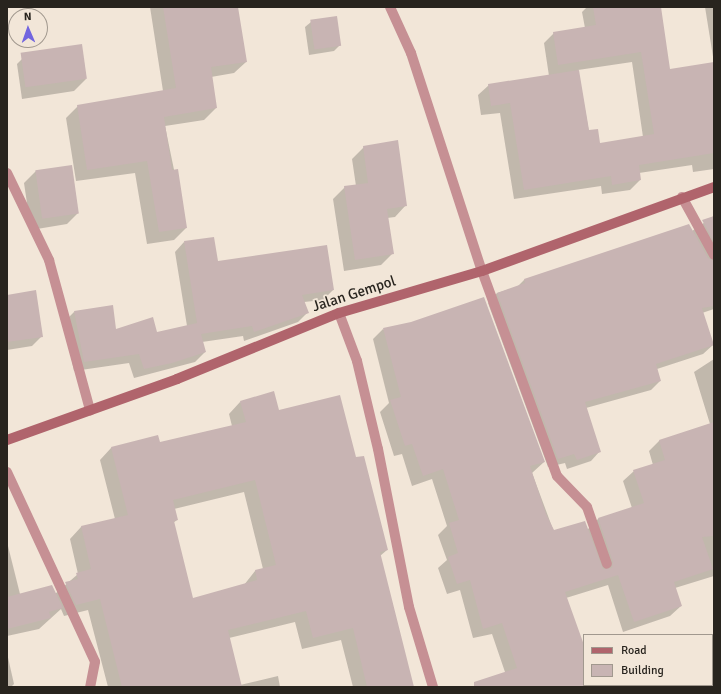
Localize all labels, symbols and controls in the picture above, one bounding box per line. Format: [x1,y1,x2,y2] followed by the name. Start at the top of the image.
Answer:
[8,8,48,48] north arrow
[24,10,32,23] text: N
[310,272,398,316] street label: Jalan Gempol
[583,634,713,686] legend
[621,643,647,658] text: Road
[621,663,664,678] text: Building

